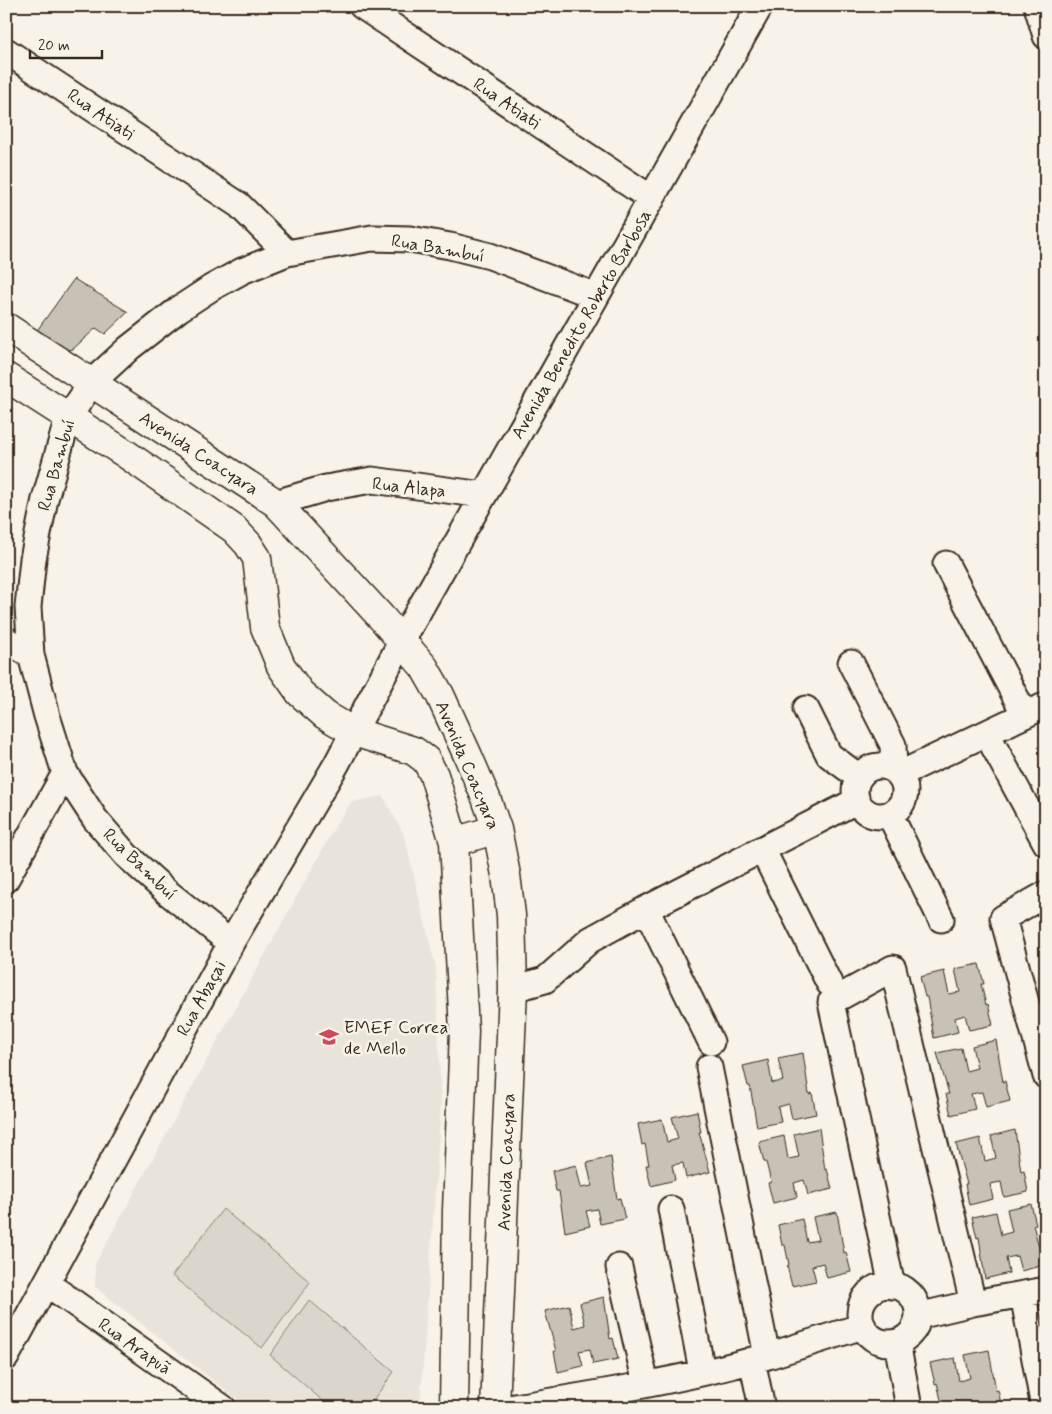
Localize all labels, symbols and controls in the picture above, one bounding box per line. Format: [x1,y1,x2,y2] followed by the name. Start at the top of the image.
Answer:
[30,28,102,60] scale bar
[38,36,70,56] text: 20 m
[468,72,545,135] street label: Rua Atiati
[62,83,139,146] street label: Rua Atiati
[506,205,658,444] street label: Avenida Benedito Roberto Barbosa
[389,229,486,269] street label: Rua Bambuí
[134,406,263,501] street label: Avenida Coacyara
[32,417,82,514] street label: Rua Bambuí
[371,472,447,504] street label: Rua Alapa
[429,697,505,833] street label: Avenida Coacyara
[97,823,182,906] street label: Rua Bambuí
[171,956,232,1041] street label: Rua Abaçai
[344,1016,448,1061] place label: EMEF Correa de Mello
[318,1026,340,1048] school or university icon: EMEF Correa de Mello
[493,1093,521,1231] street label: Avenida Coacyara
[93,1313,176,1381] street label: Rua Arapuã

